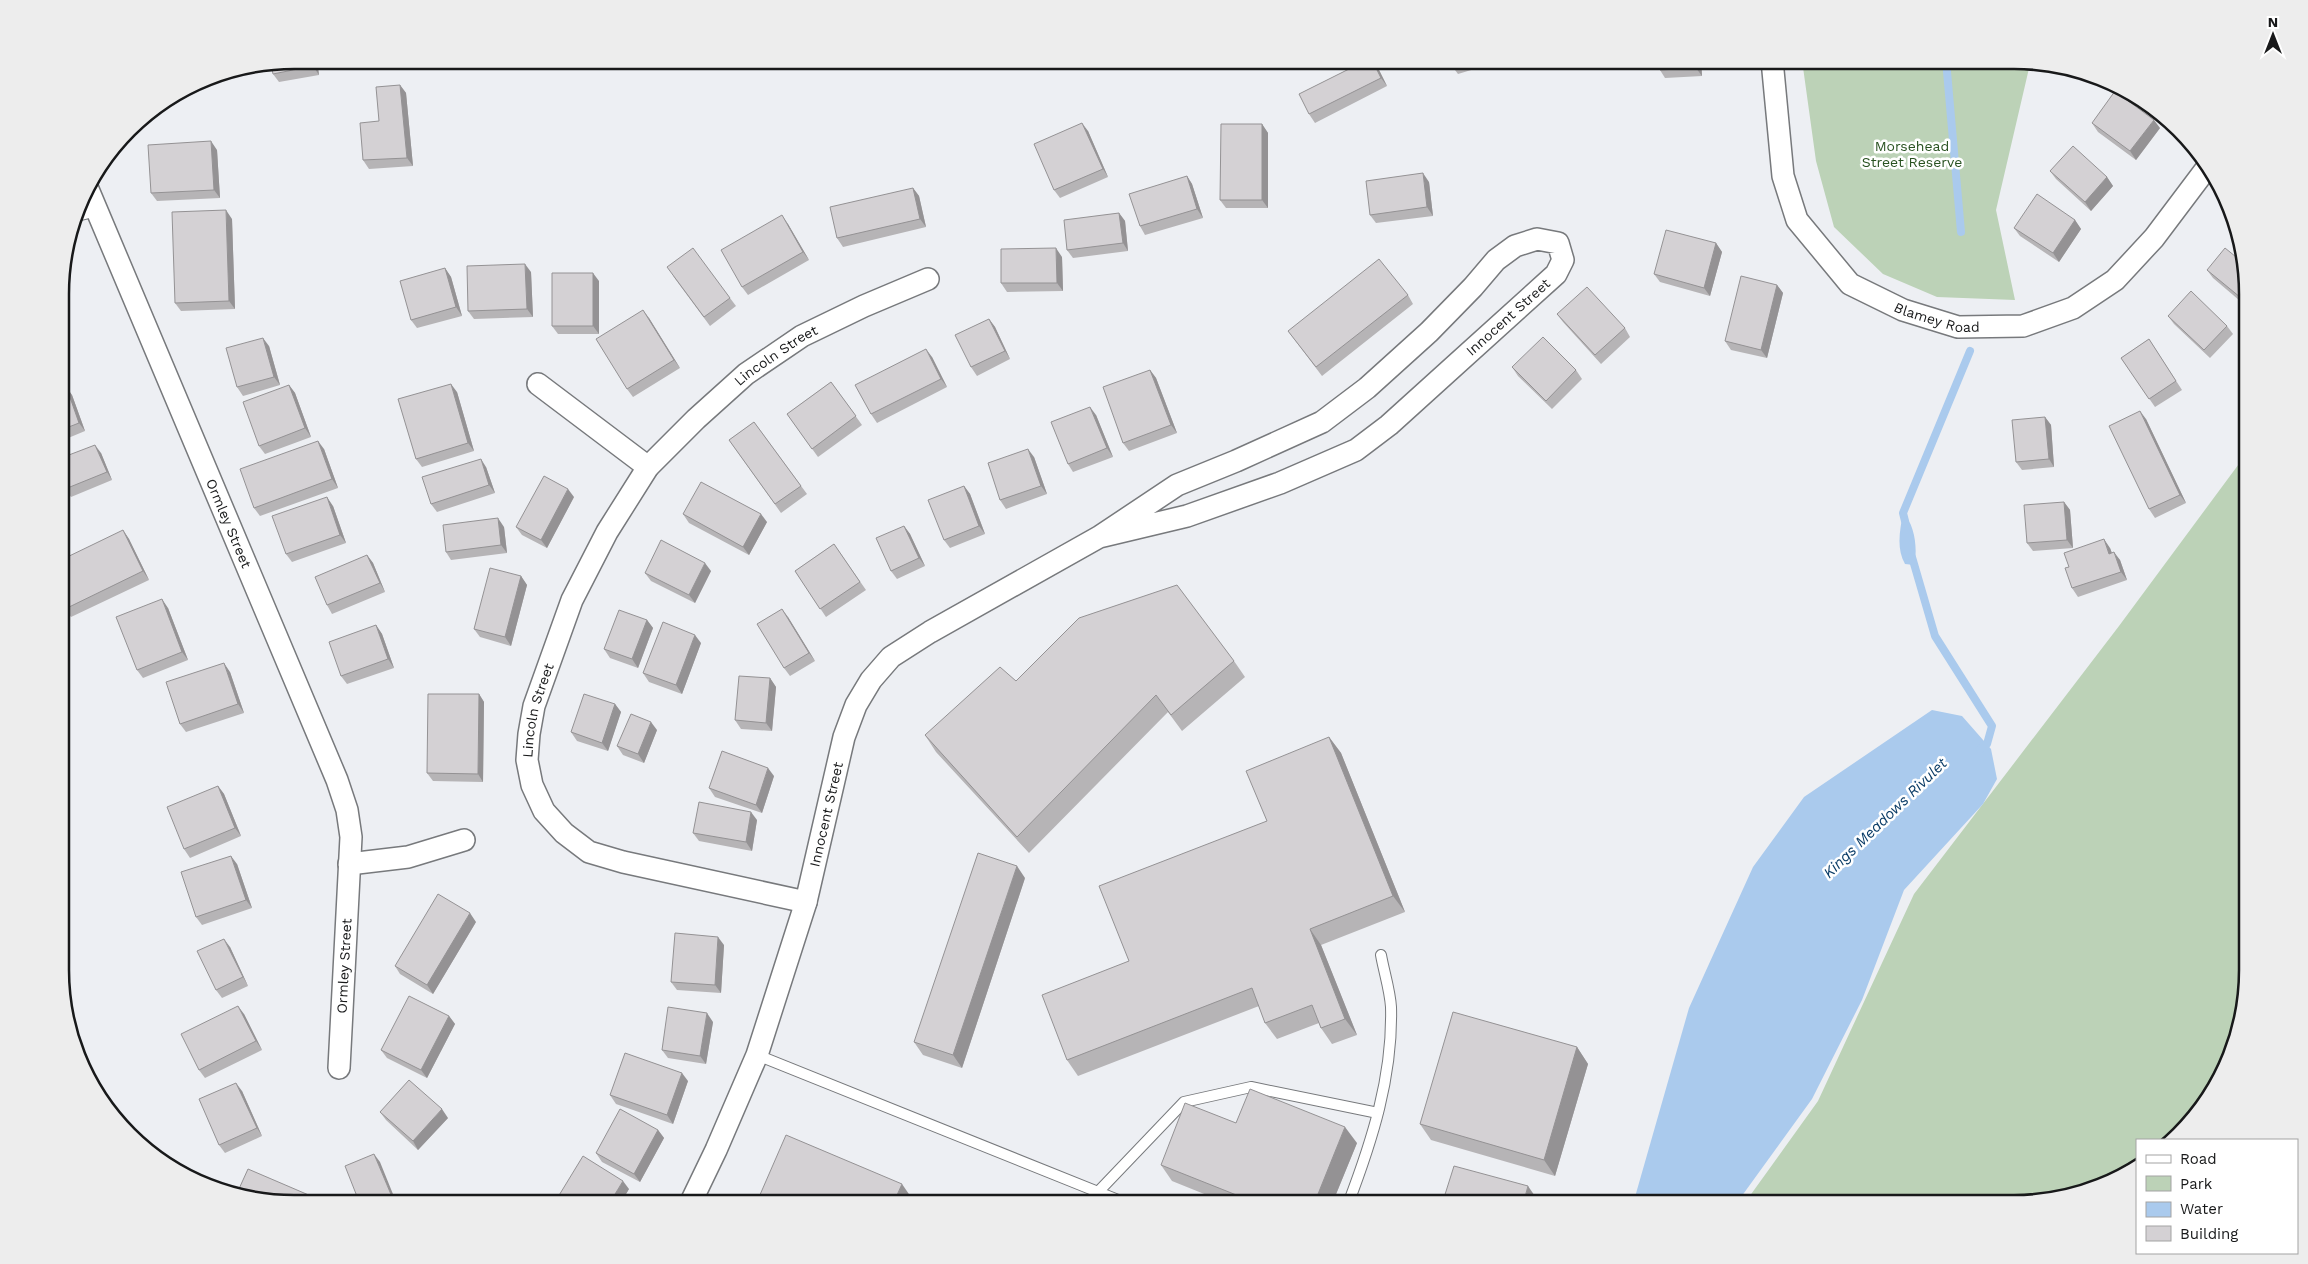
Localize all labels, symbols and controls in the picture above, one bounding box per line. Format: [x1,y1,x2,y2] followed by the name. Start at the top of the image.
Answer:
[2248,10,2298,60] north arrow
[2268,14,2278,30] text: N
[1862,138,1962,170] park label: Morsehead Street Reserve
[1463,275,1553,359] street label: Innocent Street
[1891,299,1980,335] street label: Blamey Road
[731,322,820,389] street label: Lincoln Street
[203,476,255,570] street label: Ormley Street
[519,661,557,758] street label: Lincoln Street
[1819,754,1951,882] water label: Kings Meadows Rivulet
[806,760,846,868] street label: Innocent Street
[334,918,354,1014] street label: Ormley Street
[2136,1139,2298,1254] legend
[2180,1150,2217,1168] text: Road
[2180,1175,2213,1193] text: Park
[2180,1200,2223,1218] text: Water
[2180,1225,2238,1243] text: Building

